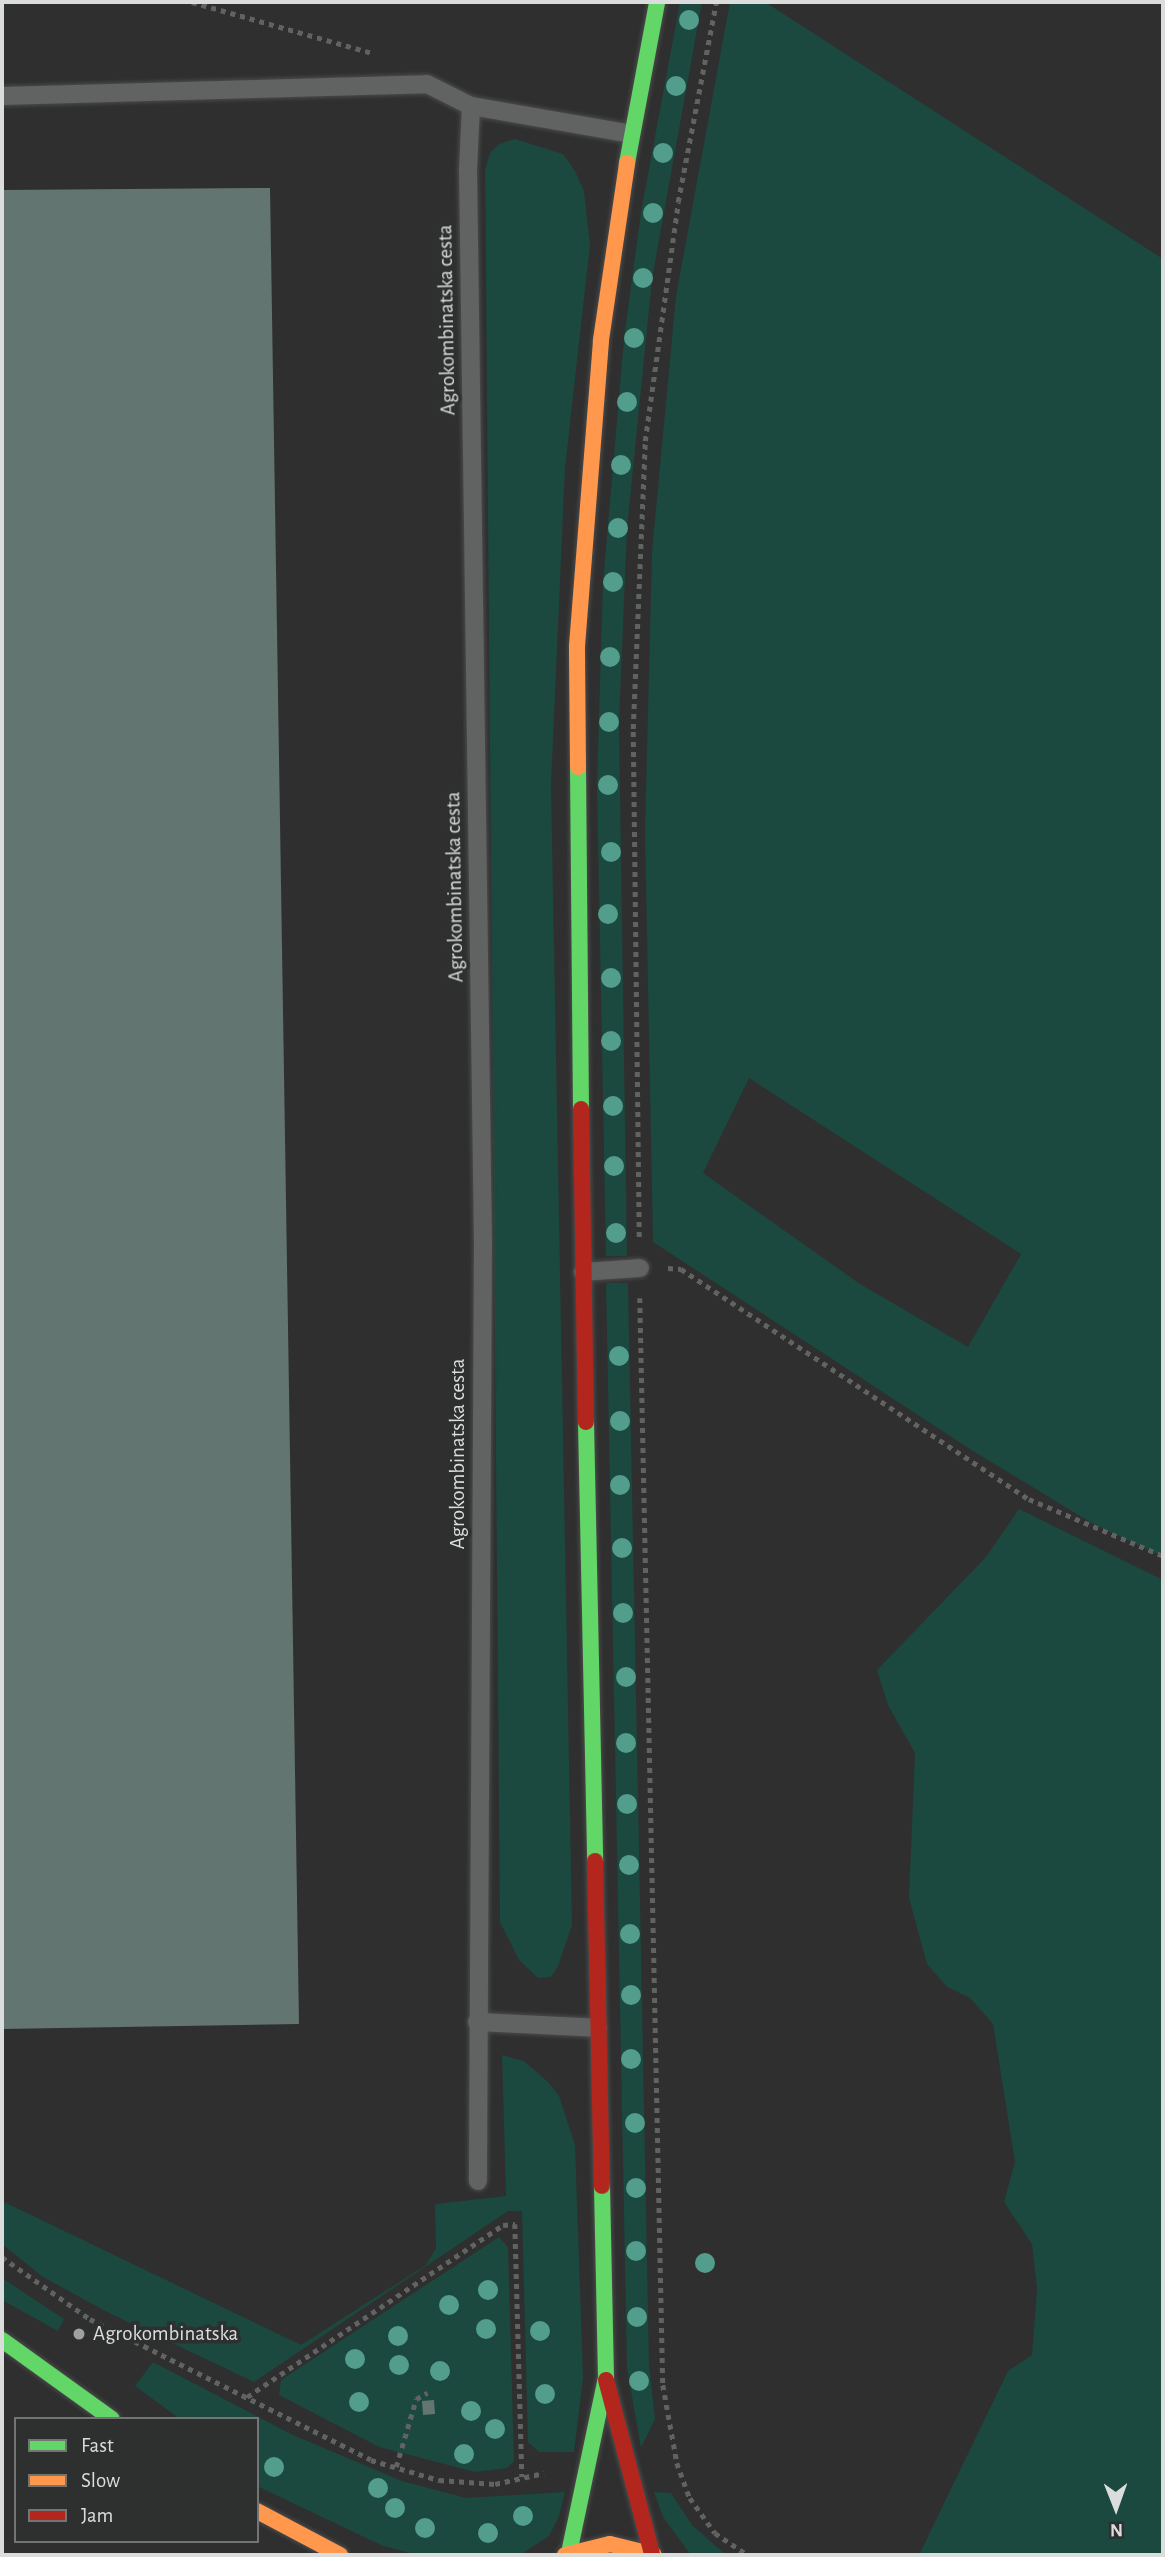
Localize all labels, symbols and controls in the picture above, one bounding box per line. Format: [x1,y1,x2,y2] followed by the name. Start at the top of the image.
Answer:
[433,224,461,416] street label: Agrokombinatska cesta
[441,791,469,983] street label: Agrokombinatska cesta
[445,1359,471,1549] street label: Agrokombinatska cesta
[93,2321,238,2347] place label: Agrokombinatska
[71,2326,87,2342] marker: Agrokombinatska
[14,2417,259,2543] legend
[81,2435,114,2456] text: Fast
[81,2470,120,2491] text: Slow
[1081,2473,1151,2543] north arrow
[81,2505,113,2526] text: Jam
[1110,2520,1123,2539] text: N

